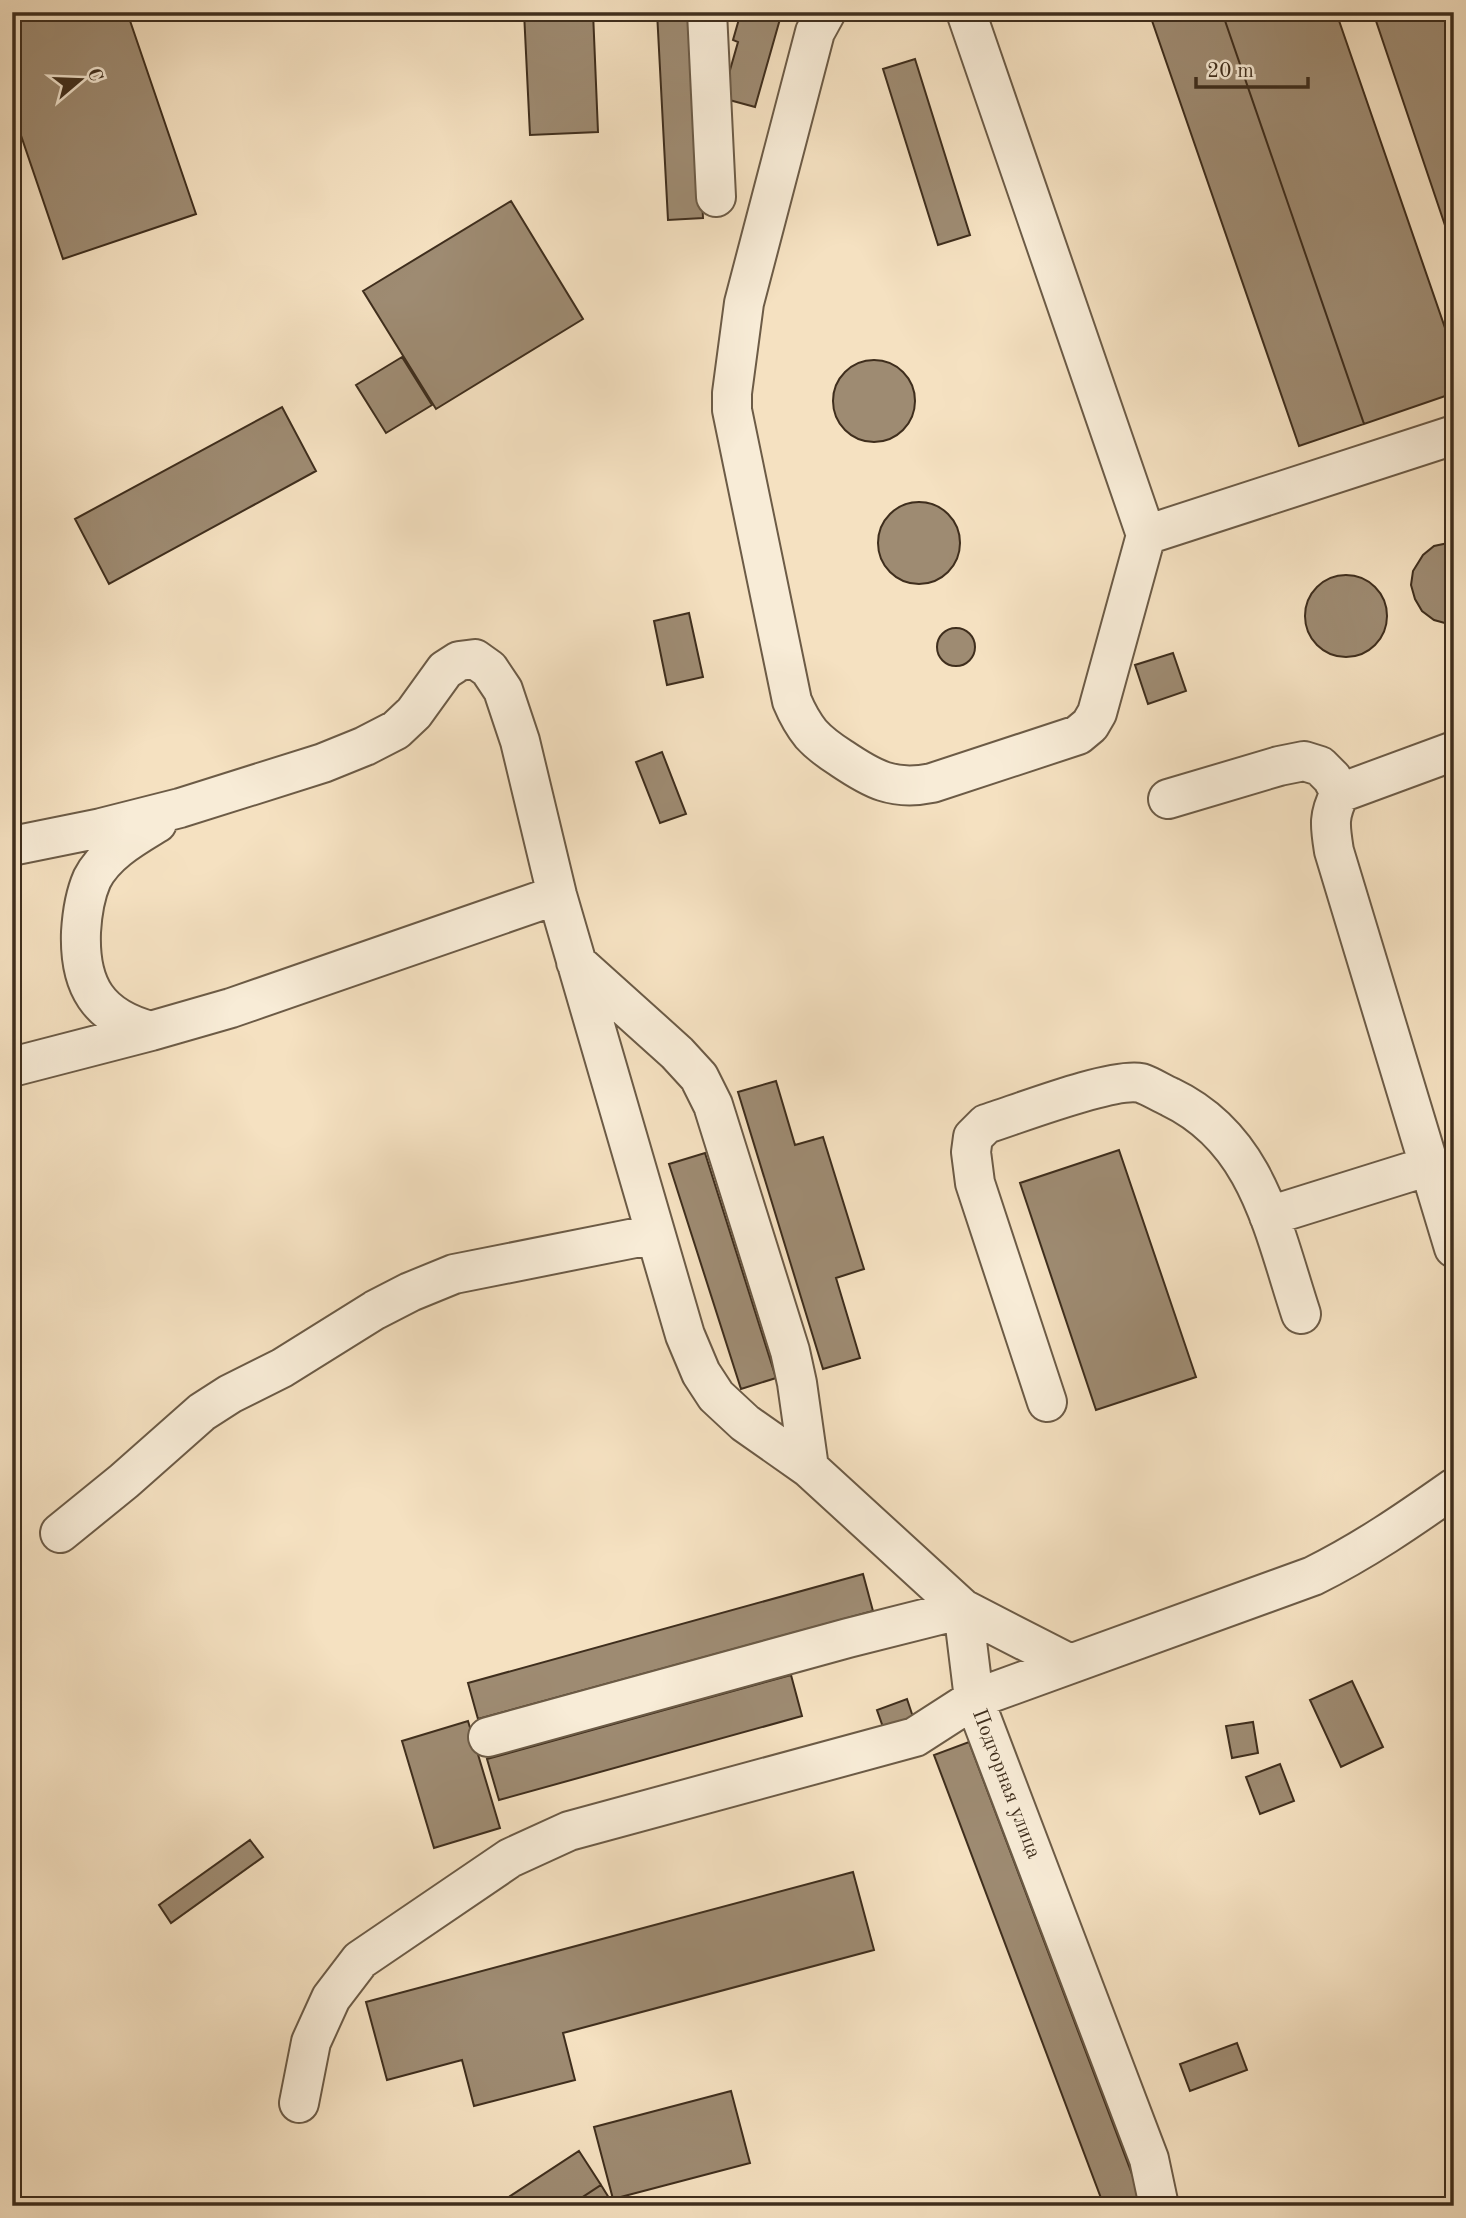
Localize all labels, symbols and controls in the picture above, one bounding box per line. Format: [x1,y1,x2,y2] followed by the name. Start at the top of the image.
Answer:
[46,46,116,116] north arrow
[1196,46,1308,90] scale bar
[1207,61,1254,82] text: 20 m
[83,66,105,84] text: С
[968,1706,1044,1862] street label: Подгорная улица

